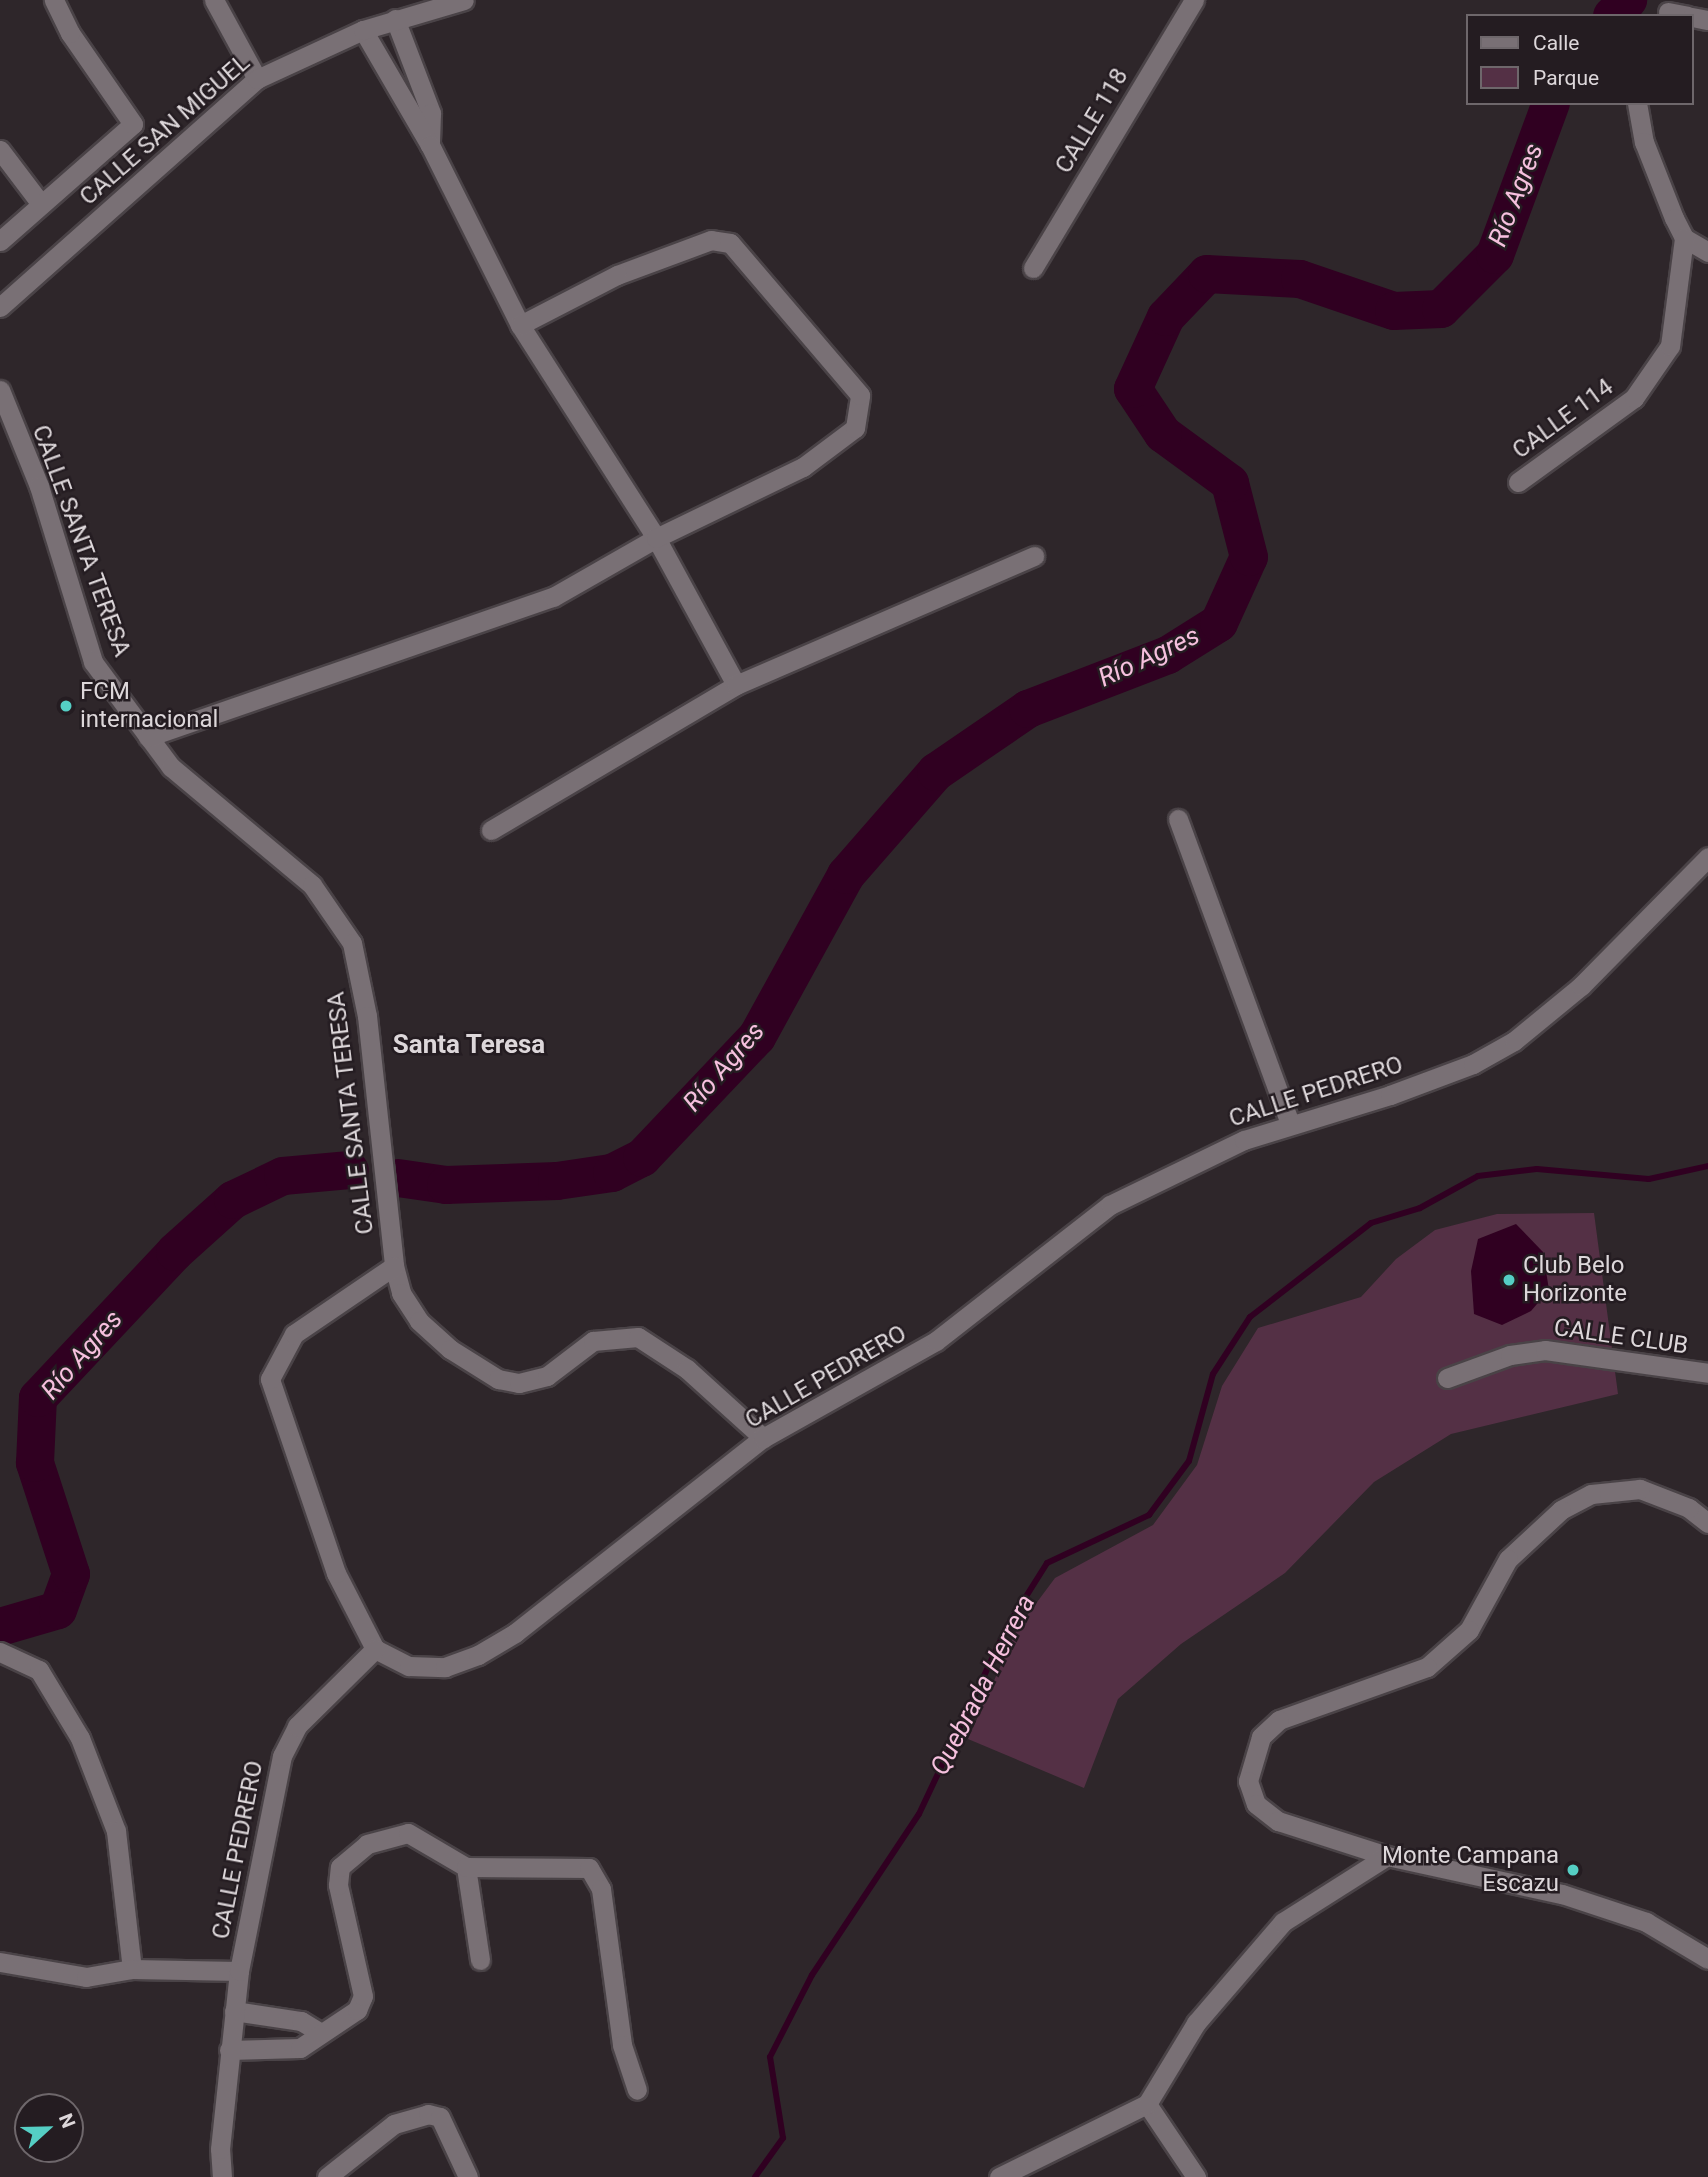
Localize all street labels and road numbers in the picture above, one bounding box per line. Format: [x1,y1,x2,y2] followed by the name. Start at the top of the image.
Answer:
[74,48,256,212] street label: CALLE SAN MIGUEL
[1049,63,1135,179] street label: CALLE 118
[1507,373,1619,465] street label: CALLE 114
[26,421,136,661] street label: CALLE SANTA TERESA
[322,990,380,1236] street label: CALLE SANTA TERESA
[1225,1050,1407,1134] street label: CALLE PEDRERO
[1552,1313,1690,1361] street label: CALLE CLUB
[740,1319,912,1435] street label: CALLE PEDRERO
[207,1758,269,1942] street label: CALLE PEDRERO

